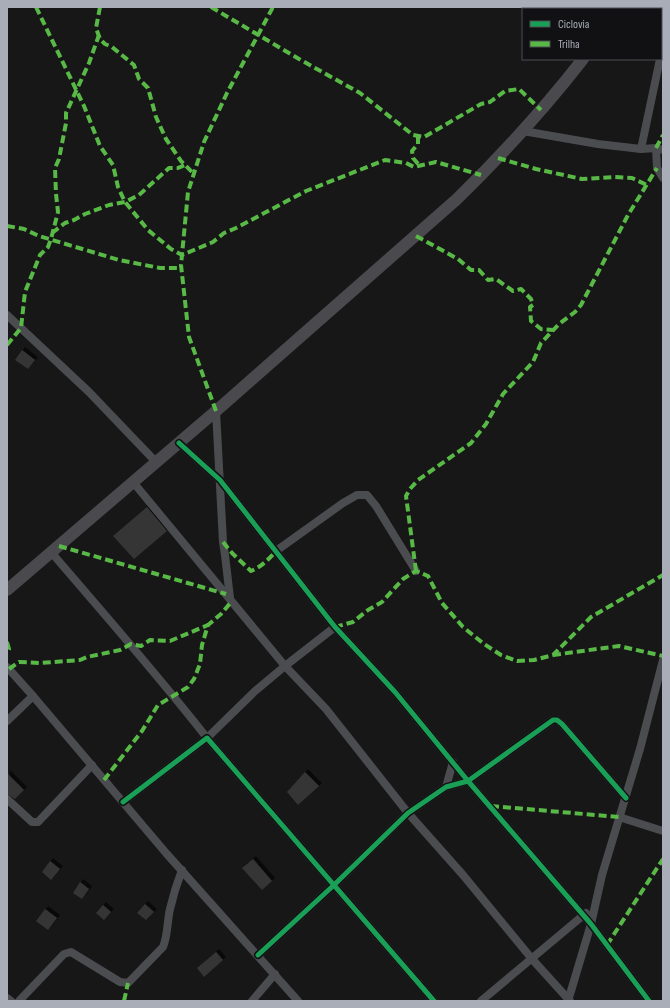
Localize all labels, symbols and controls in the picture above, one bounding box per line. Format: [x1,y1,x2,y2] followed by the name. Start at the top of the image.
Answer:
[522,8,662,60] legend
[558,17,590,32] text: Ciclovia
[558,37,580,52] text: Trilha

